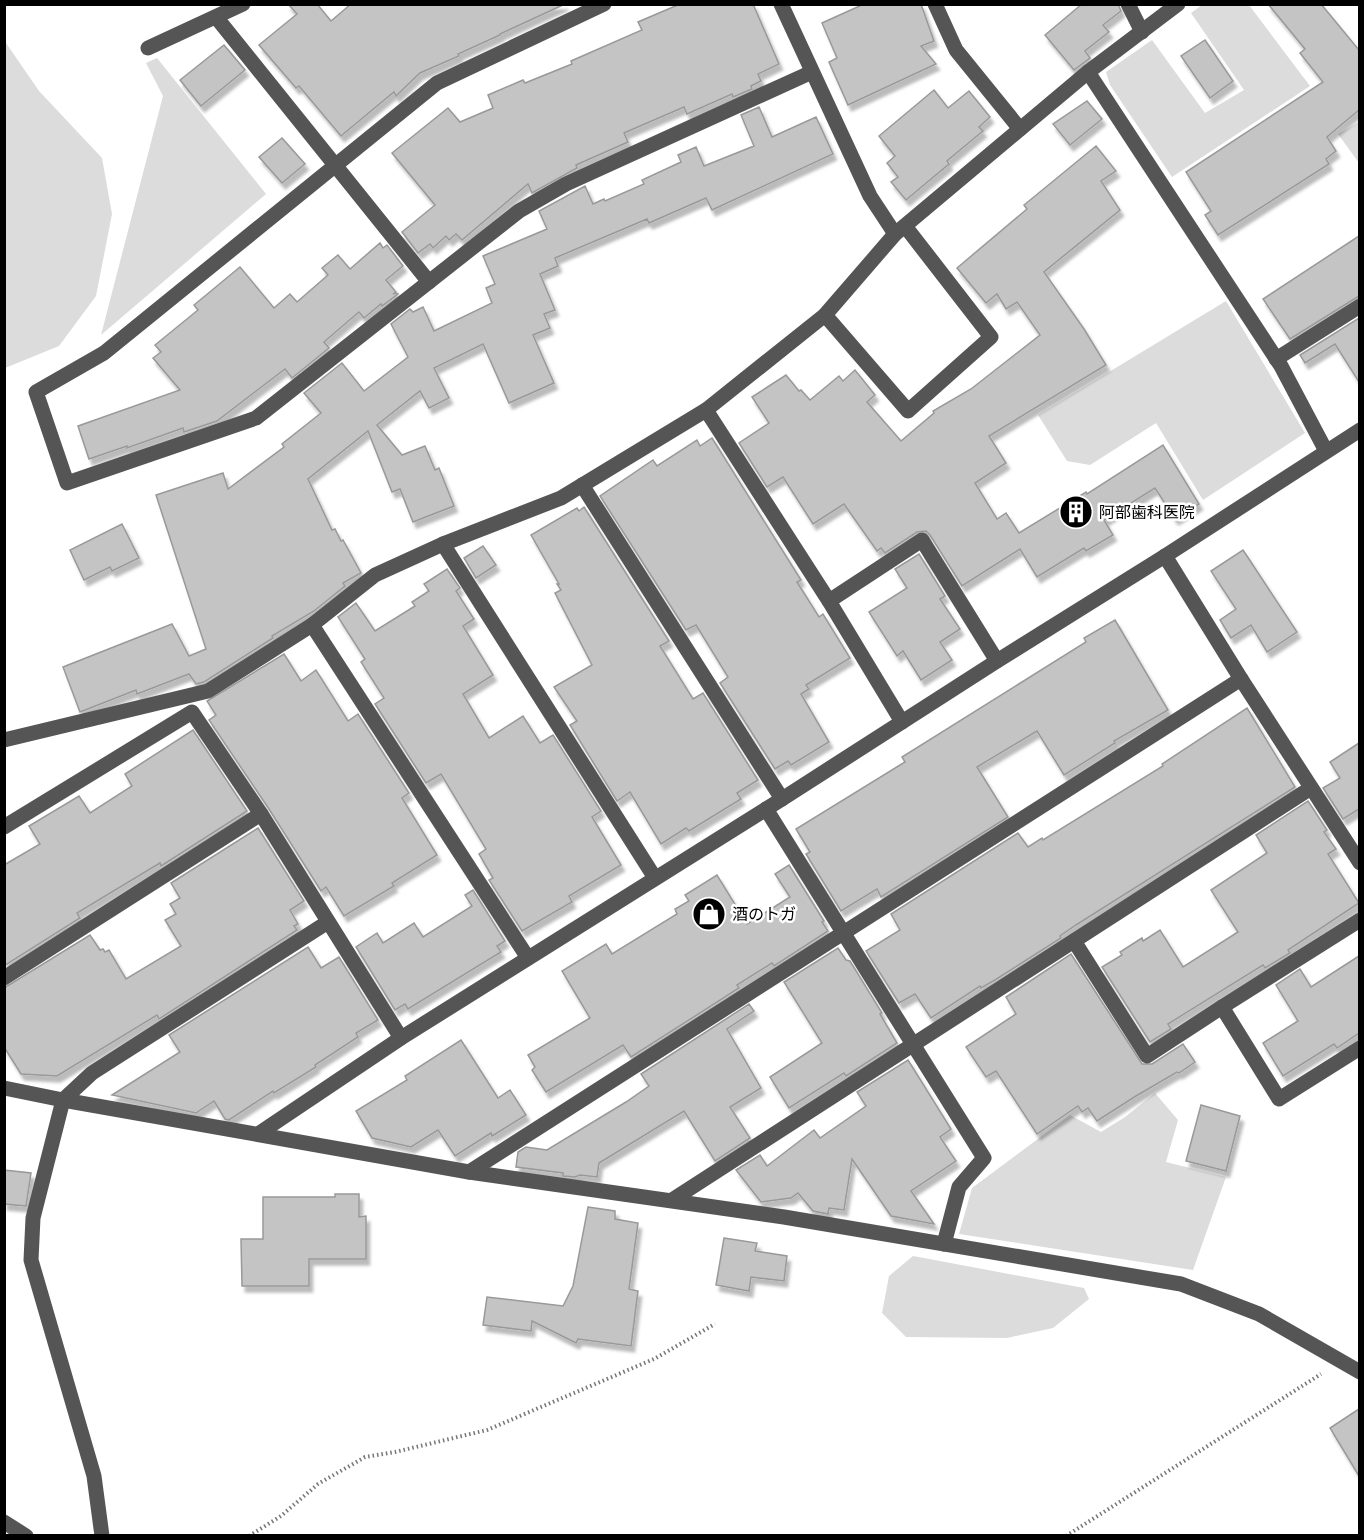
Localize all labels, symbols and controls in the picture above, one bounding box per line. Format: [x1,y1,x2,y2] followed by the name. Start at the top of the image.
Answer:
[1058,494,1094,530] building icon: 阿部歯科医院
[1099,503,1195,522] place label: 阿部歯科医院
[691,896,727,932] shop icon: 酒のトガ
[732,905,796,924] place label: 酒のトガ

